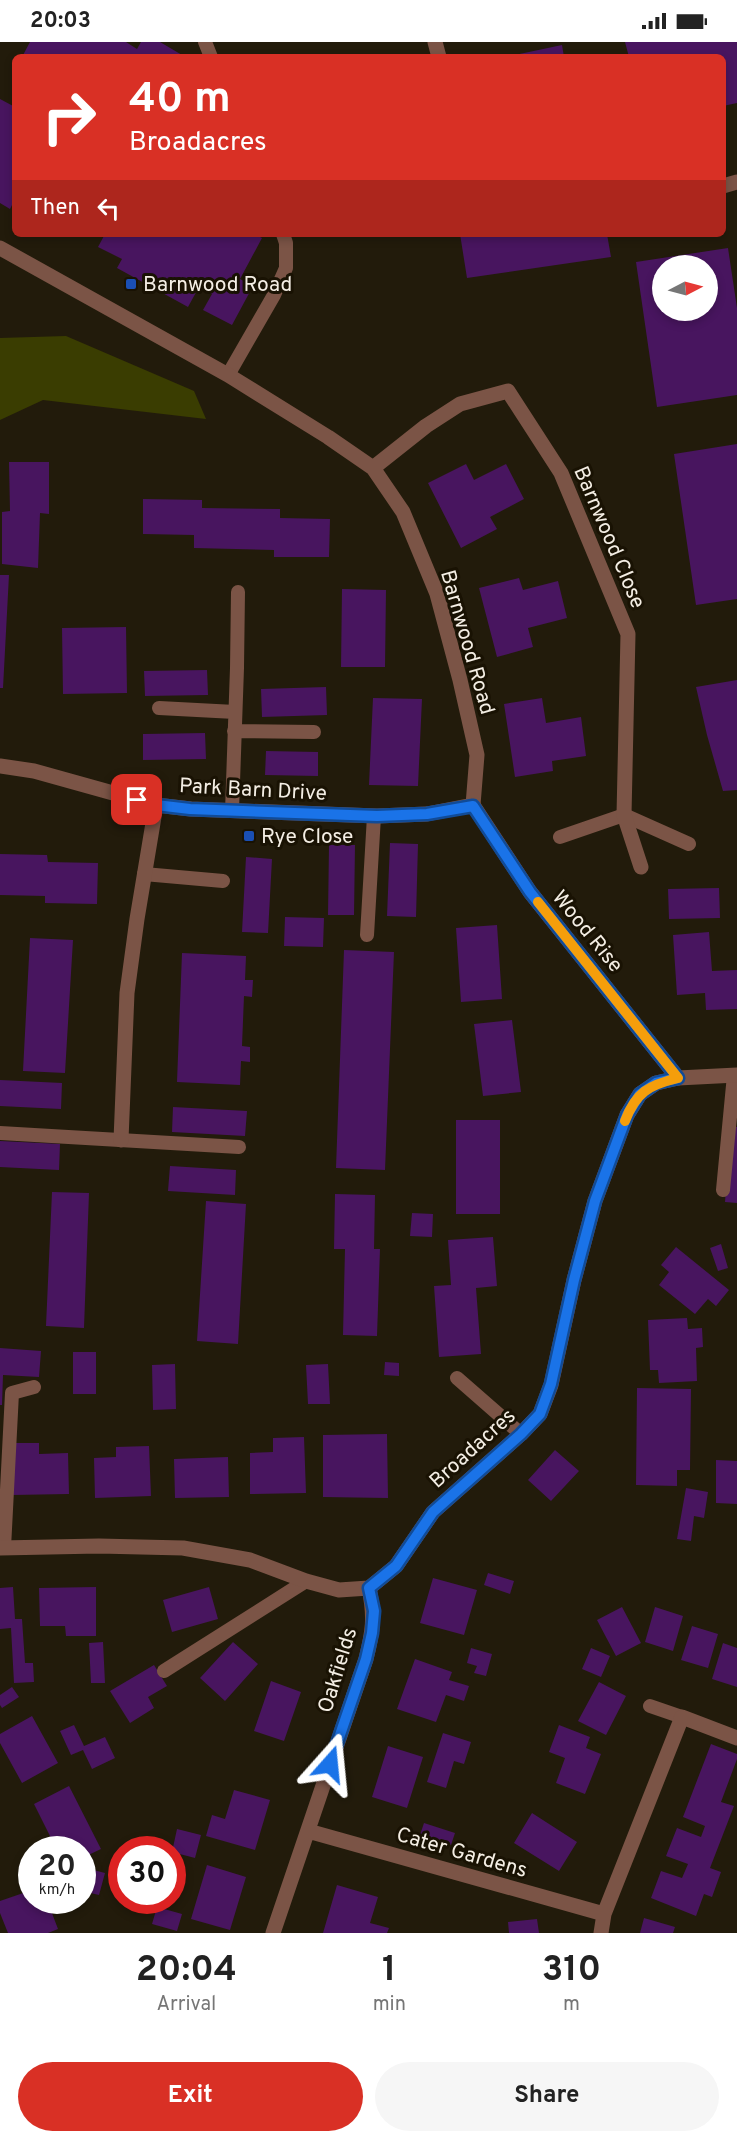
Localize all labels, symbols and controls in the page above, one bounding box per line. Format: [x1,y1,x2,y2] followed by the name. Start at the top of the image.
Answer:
[30,8,91,35] text: 20:03
[129,74,231,127] text: 40 m
[30,78,108,156] icon: right
[129,126,267,160] text: Broadacres
[92,192,125,225] icon: left
[30,195,80,222] text: Then
[652,255,718,321] north arrow
[652,255,718,321] map controls
[143,272,292,299] place label: Barnwood Road
[124,277,138,291] marker: Barnwood Road
[566,462,651,613] street label: Barnwood Close
[433,567,500,718] street label: Barnwood Road
[178,773,328,808] street label: Park Barn Drive
[111,774,162,825] pin
[120,783,153,816] icon: arrive
[261,824,353,851] place label: Rye Close
[242,829,256,843] marker: Rye Close
[545,885,628,979] street label: Wood Rise
[424,1403,522,1495] street label: Broadacres
[313,1625,364,1716] street label: Oakfields
[298,1732,362,1796] position arrow
[393,1822,530,1885] street label: Cater Gardens
[108,1836,186,1914] speed limit sign: 30
[38,1849,76,1886] text: 20
[39,1881,75,1900] text: km/h
[136,1948,237,1994] text: 20:04
[382,1948,397,1994] text: 1
[542,1948,601,1994] text: 310
[157,1992,216,2018] text: Arrival
[373,1992,406,2018] text: min
[563,1992,580,2018] text: m
[18,2062,363,2131] button: Exit
[375,2062,719,2131] button: Share

